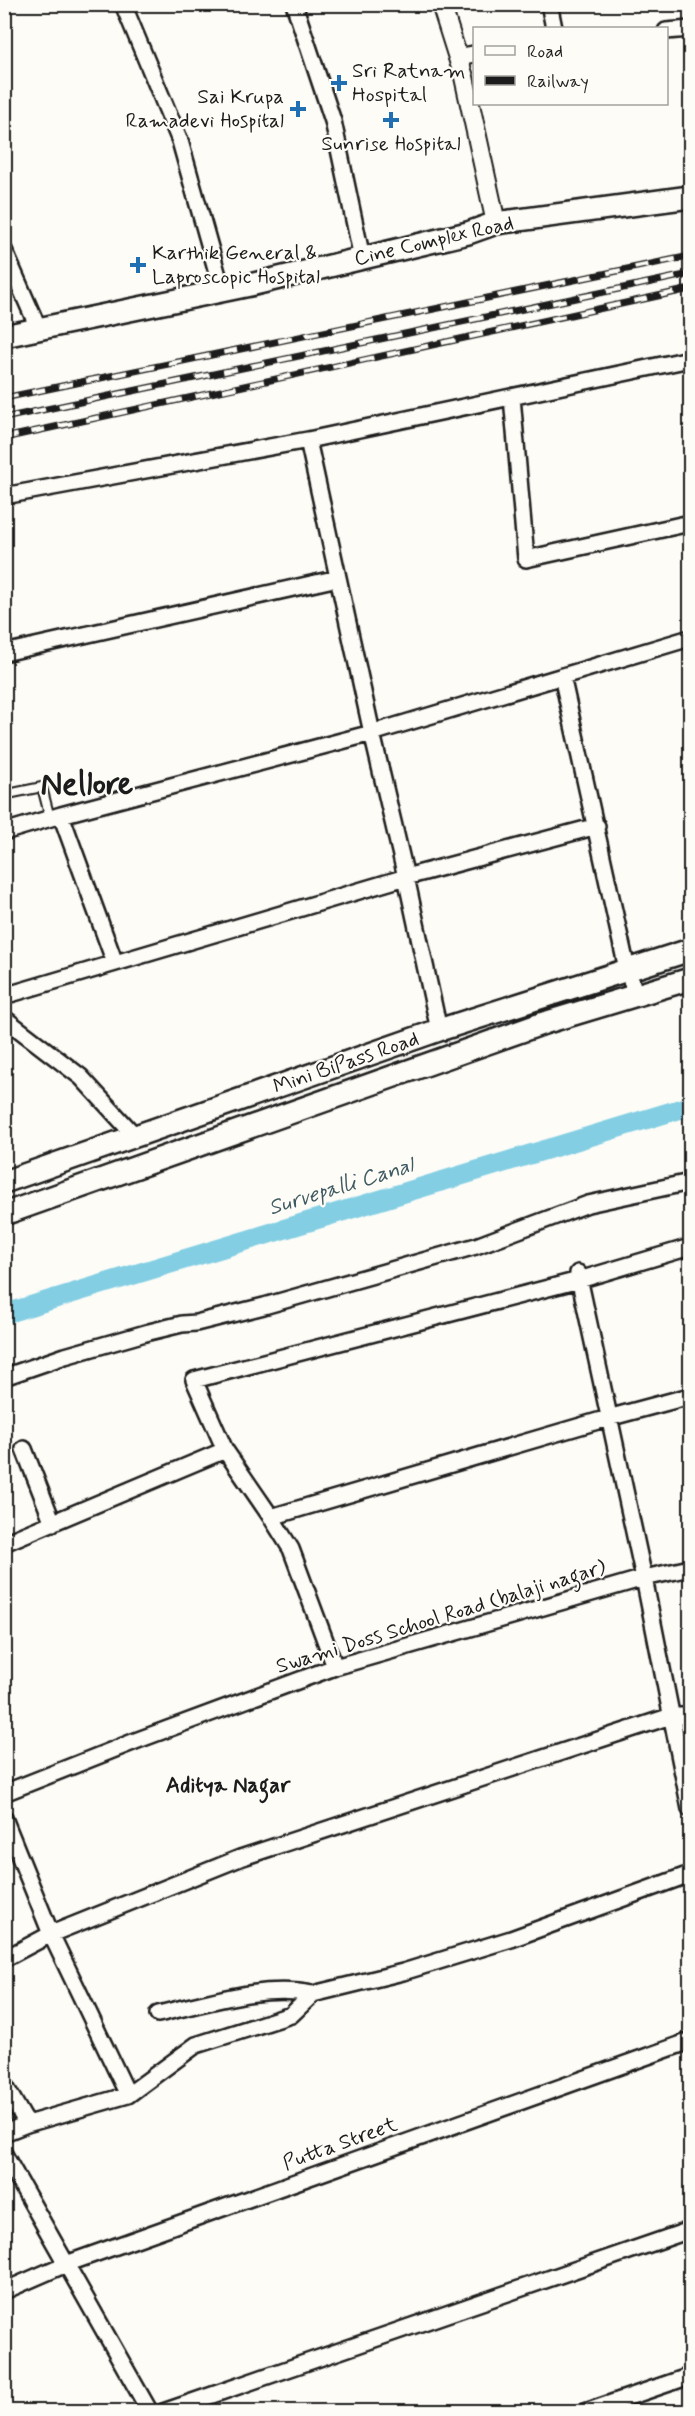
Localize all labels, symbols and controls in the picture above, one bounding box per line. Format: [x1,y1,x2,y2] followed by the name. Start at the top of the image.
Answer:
[473,27,668,105] legend
[527,40,563,64] text: Road
[352,57,466,109] place label: Sri Ratnam Hospital
[527,70,589,94] text: Railway
[330,74,348,92] marker: Sri Ratnam Hospital
[126,83,284,135] place label: Sai Krupa Ramadevi Hospital
[289,100,307,118] marker: Sai Krupa Ramadevi Hospital
[382,111,400,129] marker: Sunrise Hospital
[321,130,461,158] place label: Sunrise Hospital
[352,209,516,273] street label: Cine Complex Road
[152,239,320,291] place label: Karthik General & Laproscopic Hospital
[129,256,147,274] marker: Karthik General & Laproscopic Hospital
[41,763,134,807] district label: Nellore
[269,1025,423,1101] street label: Mini BiPass Road
[265,1151,419,1222] water label: Survepalli Canal
[273,1553,610,1683] street label: Swami Doss School Road (balaji nagar)
[166,1772,291,1804] district label: Aditya Nagar
[279,2110,402,2178] street label: Putta Street

